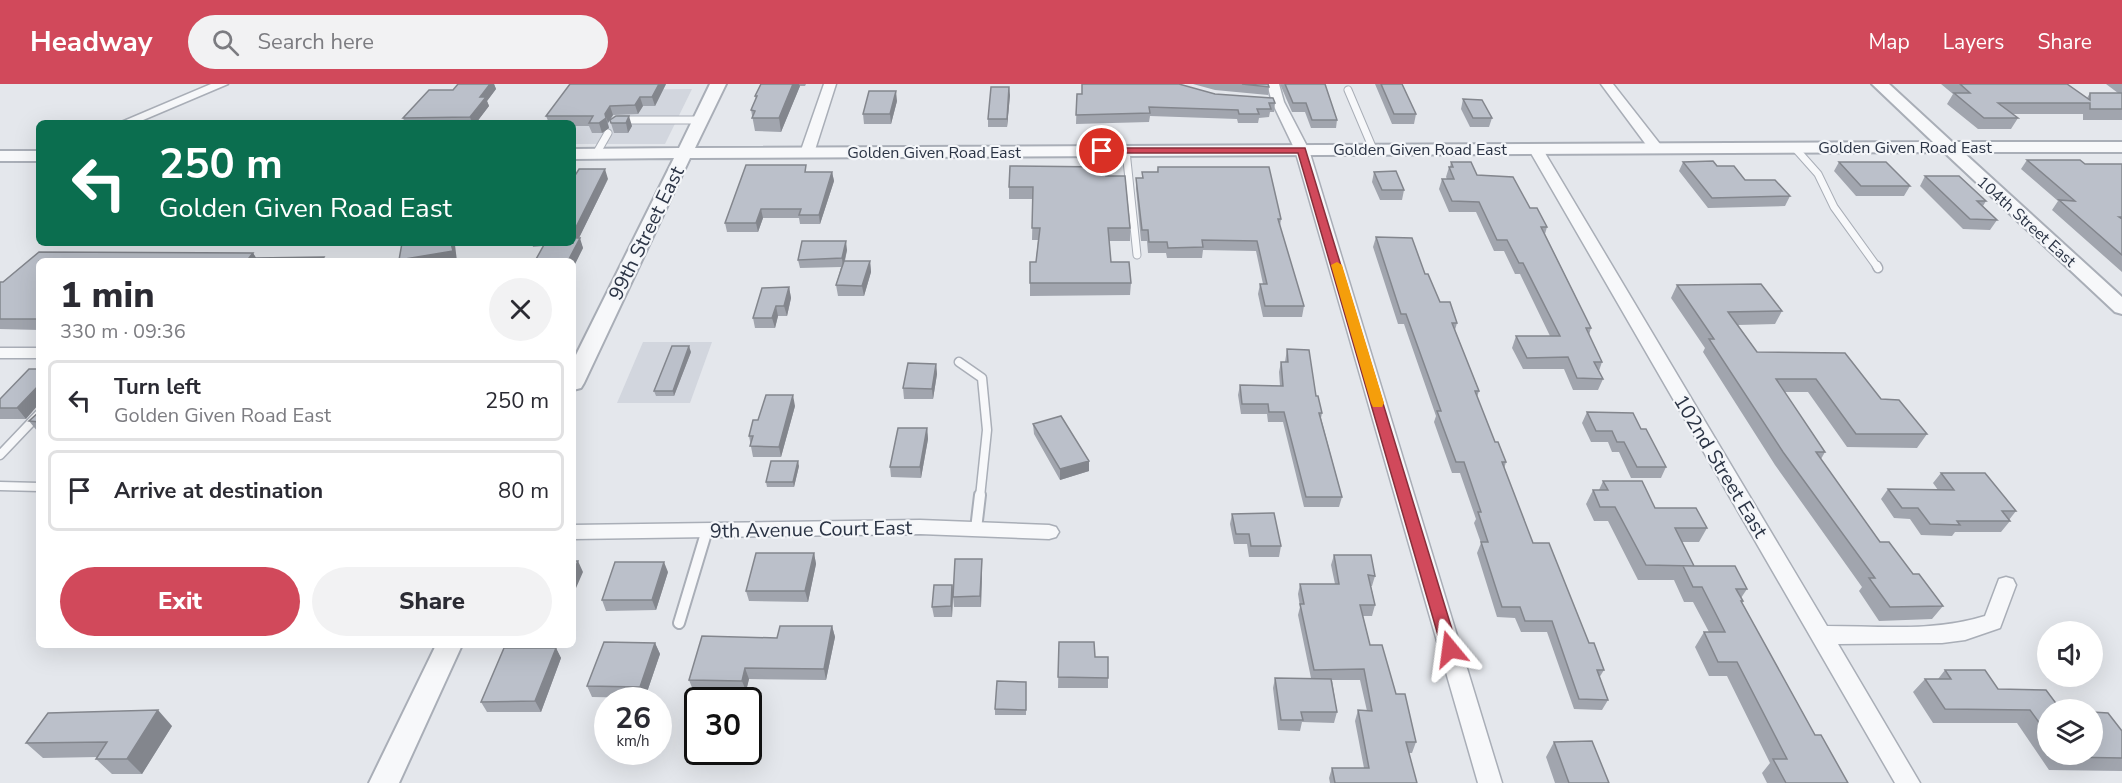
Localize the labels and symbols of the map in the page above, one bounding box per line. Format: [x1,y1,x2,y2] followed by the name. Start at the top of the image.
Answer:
[1076,125,1127,176] pin
[1818,137,1992,159] street label: Golden Given Road East
[1333,139,1507,161] street label: Golden Given Road East
[847,142,1021,164] street label: Golden Given Road East
[602,161,691,305] street label: 99th Street East
[1972,171,2081,272] street label: 104th Street East
[1667,390,1775,544] street label: 102nd Street East
[710,514,913,545] street label: 9th Avenue Court East
[1418,617,1482,681] position arrow
[684,687,762,765] speed limit sign: 30

